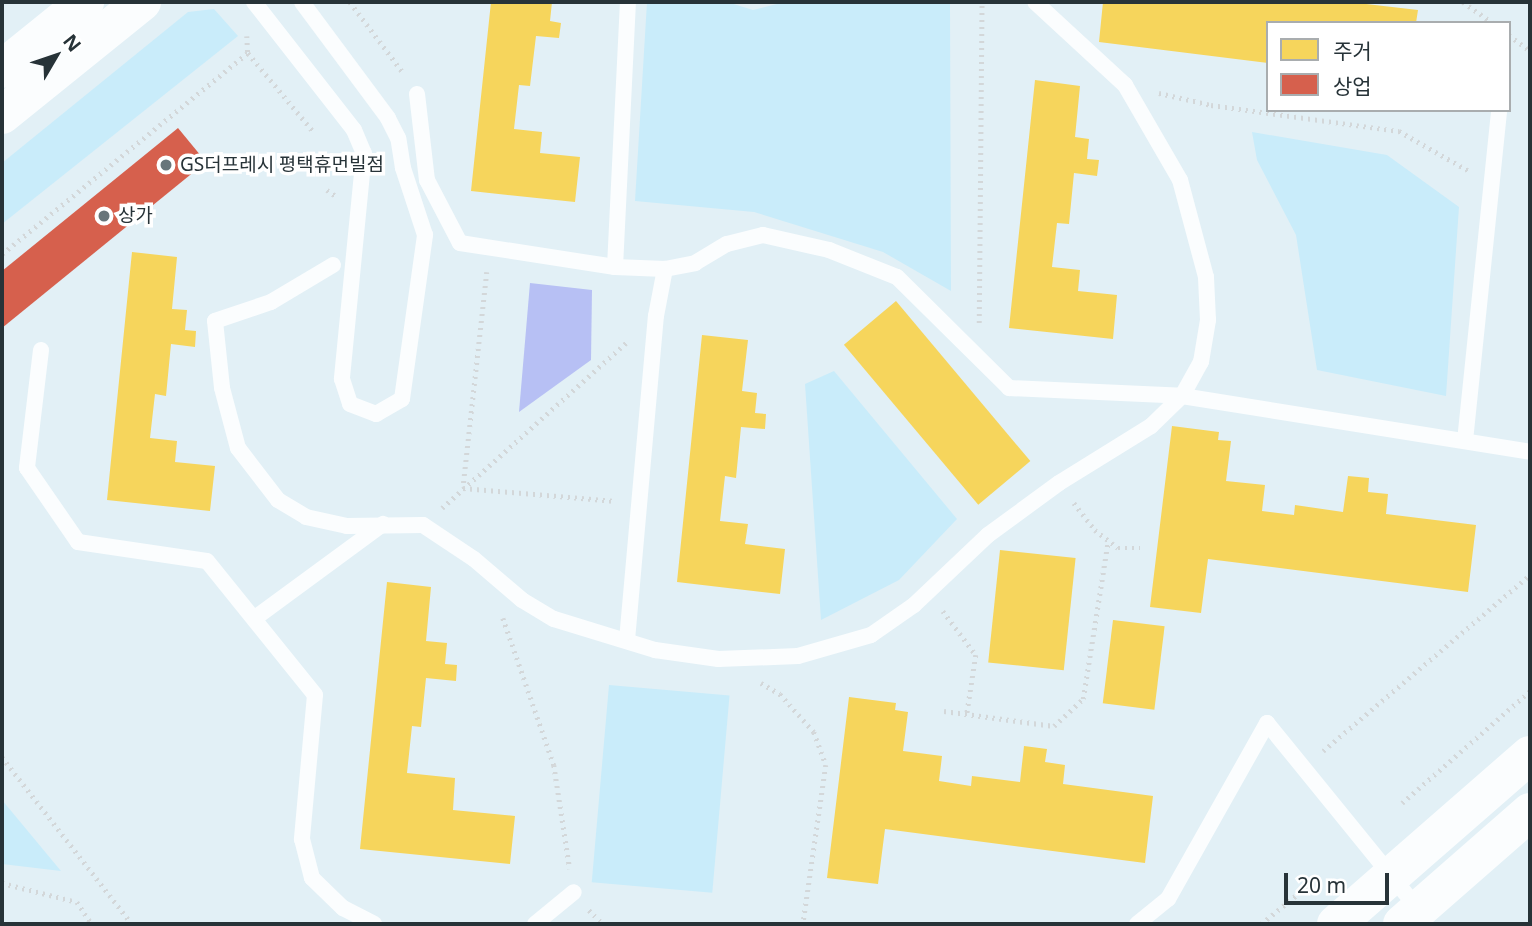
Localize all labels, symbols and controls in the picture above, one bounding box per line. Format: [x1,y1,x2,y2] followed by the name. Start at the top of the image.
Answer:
[21,21,91,91] north arrow
[1266,21,1511,112] legend
[57,29,87,57] text: N
[1333,37,1372,65] text: 주거
[1333,72,1372,100] text: 상업
[180,154,384,176] place label: GS더프레시 평택휴먼빌점
[158,157,174,173] marker: GS더프레시 평택휴먼빌점
[118,205,153,227] place label: 상가
[96,208,112,224] marker: 상가
[1287,860,1392,904] scale bar
[1297,871,1346,899] text: 20 m

